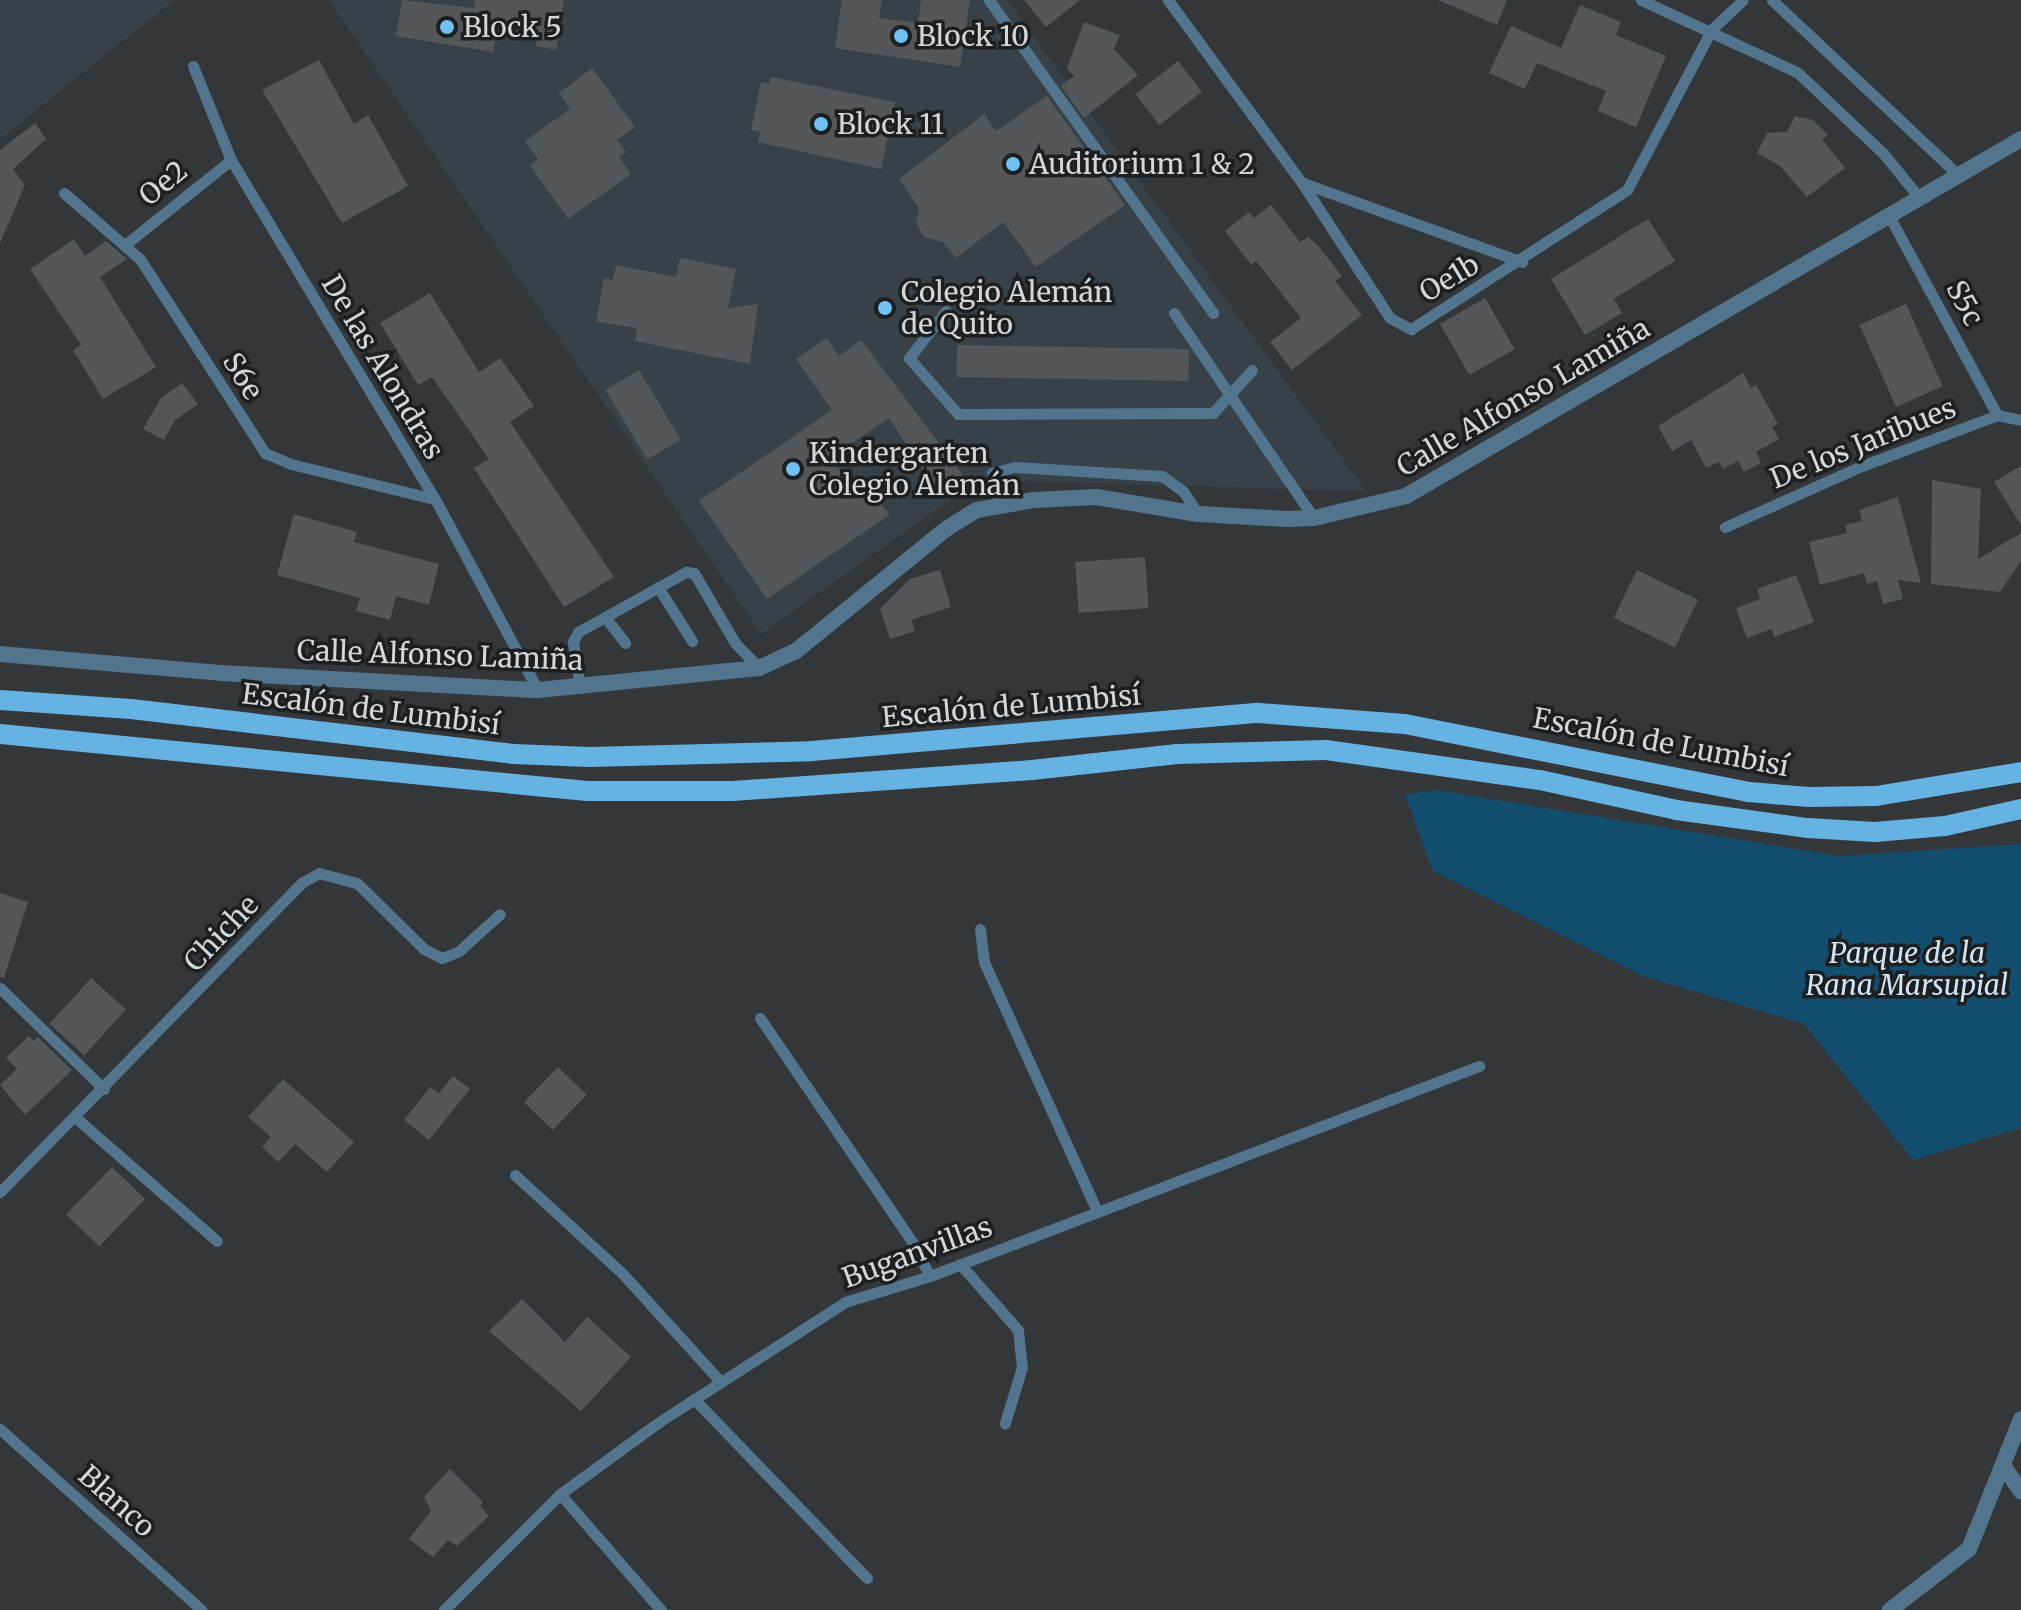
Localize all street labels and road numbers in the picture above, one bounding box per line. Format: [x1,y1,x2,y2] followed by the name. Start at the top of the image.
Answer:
[132,154,194,212] street label: Oe2
[1413,247,1485,309] street label: Oe1b
[315,269,451,465] street label: De las Alondras
[1939,275,1991,331] street label: S5c
[1391,311,1655,483] street label: Calle Alfonso Lamiña
[216,346,270,406] street label: S6e
[1765,391,1961,495] street label: De los Jaribues
[296,633,584,677] street label: Calle Alfonso Lamiña
[240,676,502,742] street label: Escalón de Lumbisí
[880,678,1142,734] street label: Escalón de Lumbisí
[1530,701,1792,783] street label: Escalón de Lumbisí
[177,888,265,978] street label: Chiche
[838,1209,996,1295] street label: Buganvillas
[72,1458,162,1544] street label: Blanco

